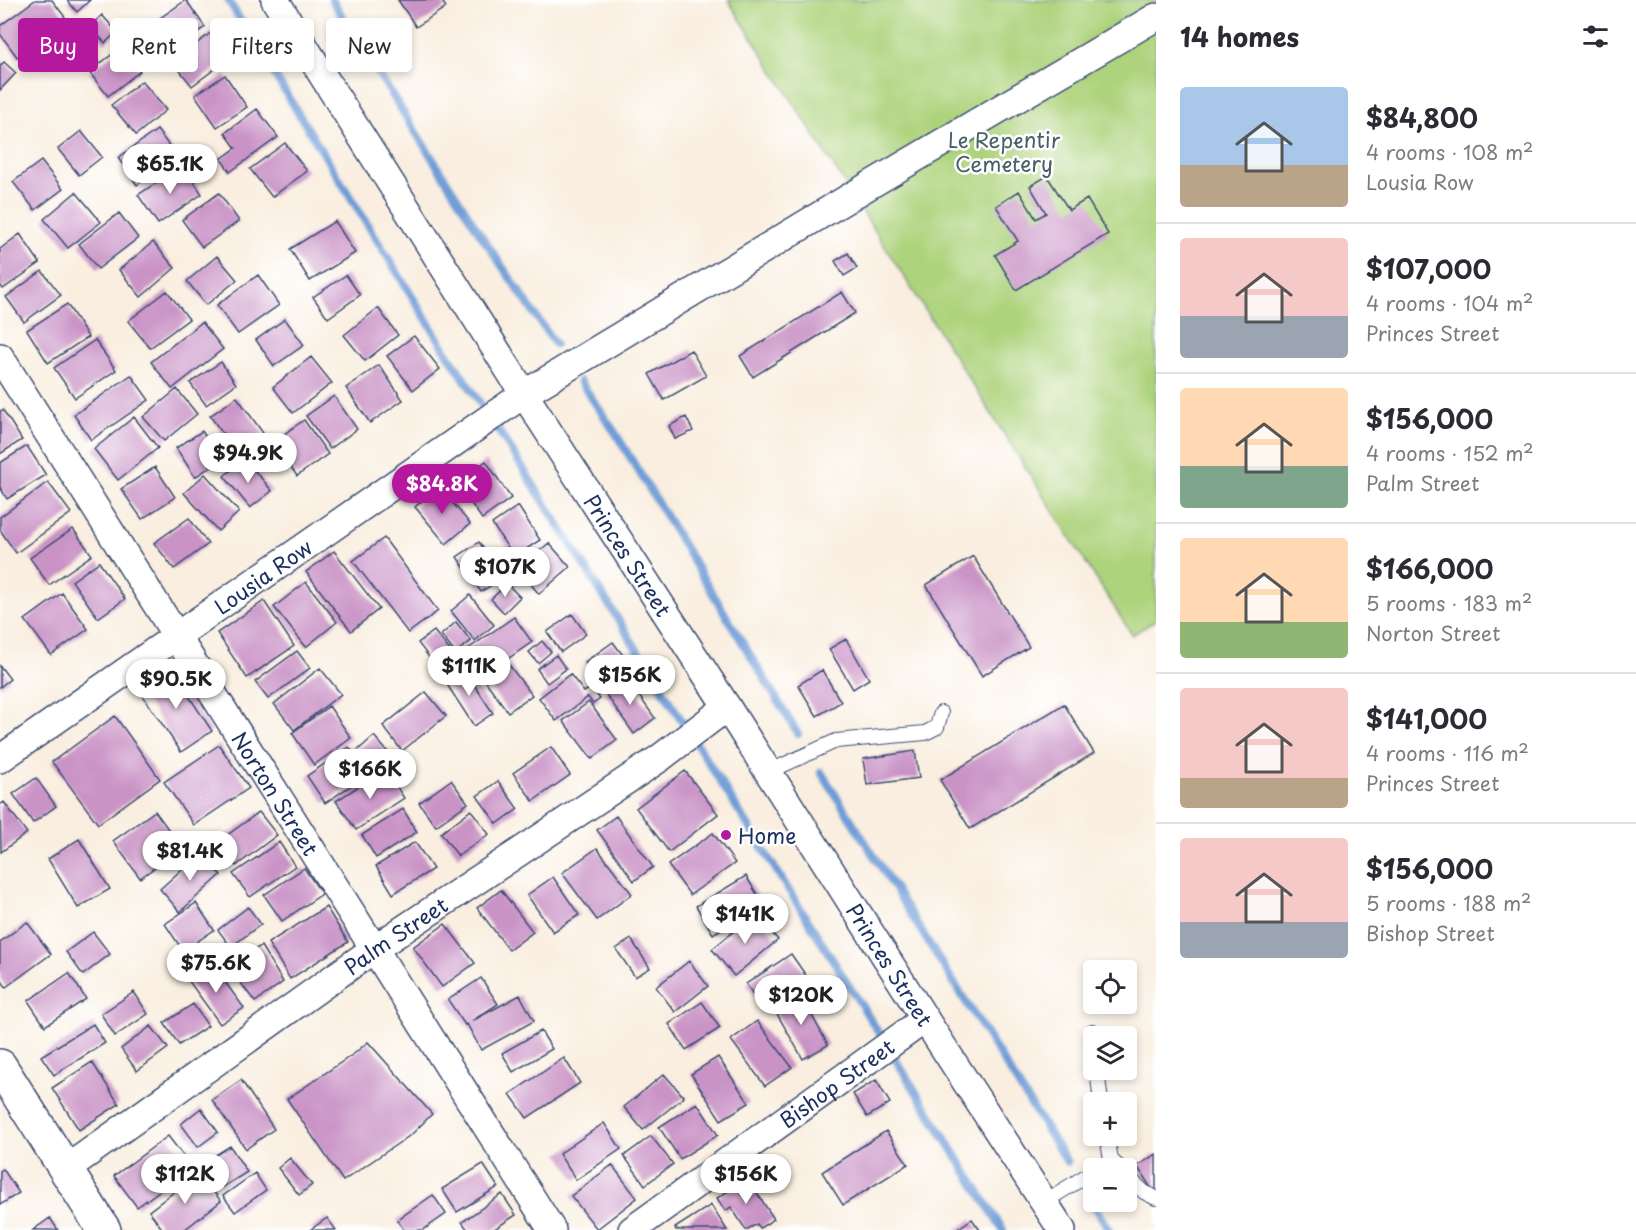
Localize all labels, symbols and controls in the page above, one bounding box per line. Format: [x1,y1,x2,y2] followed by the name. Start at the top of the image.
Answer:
[1180,17,1299,56] text: 14 homes
[18,18,98,72] chip: Buy
[110,18,198,72] chip: Rent
[210,18,314,72] chip: Filters
[326,18,412,72] chip: New
[1579,20,1612,53] icon: filters
[1366,98,1478,137] text: $84,800
[1228,111,1300,183] icon: home
[948,123,1061,179] park label: Le Repentir Cemetery
[1366,137,1533,167] text: 4 rooms · 108 m²
[121,144,219,195] pin: $65.1K
[136,148,204,178] text: $65.1K
[1366,167,1473,197] text: Lousia Row
[1366,249,1491,288] text: $107,000
[1228,262,1300,334] icon: home
[1366,288,1533,318] text: 4 rooms · 104 m²
[1366,318,1499,348] text: Princes Street
[1366,399,1493,438] text: $156,000
[1228,412,1300,484] icon: home
[199,433,297,484] pin: $94.9K
[213,437,283,467] text: $94.9K
[1366,438,1534,468] text: 4 rooms · 152 m²
[393,464,491,515] pin: $84.8K
[406,468,478,498] text: $84.8K
[1366,468,1480,498] text: Palm Street
[577,488,680,622] street label: Princes Street
[207,531,318,621] street label: Lousia Row
[463,547,547,598] pin: $107K
[1366,549,1494,588] text: $166,000
[474,551,536,581] text: $107K
[1228,562,1300,634] icon: home
[1366,588,1532,618] text: 5 rooms · 183 m²
[1366,618,1500,648] text: Norton Street
[427,646,511,697] pin: $111K
[441,650,497,680] text: $111K
[588,655,672,706] pin: $156K
[127,659,225,710] pin: $90.5K
[598,659,662,689] text: $156K
[140,663,212,693] text: $90.5K
[1366,699,1487,738] text: $141,000
[1228,712,1300,784] icon: home
[224,725,327,861] street label: Norton Street
[1366,738,1529,768] text: 4 rooms · 116 m²
[328,749,412,800] pin: $166K
[338,753,402,783] text: $166K
[1366,768,1499,798] text: Princes Street
[738,819,796,851] place label: Home
[719,828,733,842] marker: Home
[141,831,239,882] pin: $81.4K
[156,835,224,865] text: $81.4K
[1366,849,1493,888] text: $156,000
[1228,862,1300,934] icon: home
[337,888,454,982] street label: Palm Street
[1366,888,1531,918] text: 5 rooms · 188 m²
[703,894,787,945] pin: $141K
[839,897,941,1032] street label: Princes Street
[715,898,775,928] text: $141K
[1366,918,1495,948] text: Bishop Street
[167,943,265,994] pin: $75.6K
[181,947,251,977] text: $75.6K
[1083,960,1137,1212] map controls
[1083,960,1137,1014] button: locate
[759,975,843,1026] pin: $120K
[768,979,834,1009] text: $120K
[1083,1026,1137,1080] button: layers
[772,1030,901,1135] street label: Bishop Street
[1083,1092,1137,1146] button: +
[143,1154,227,1205] pin: $112K
[704,1154,788,1205] pin: $156K
[155,1158,215,1188] text: $112K
[714,1158,778,1188] text: $156K
[1083,1158,1137,1212] button: −

